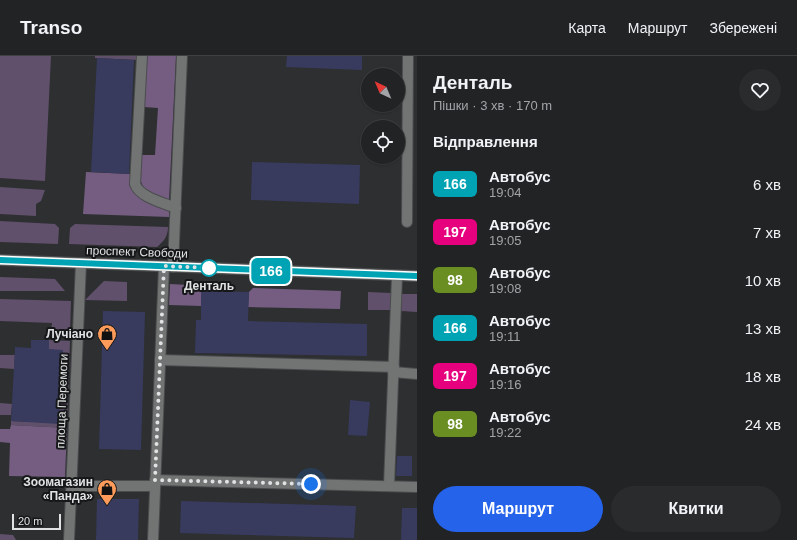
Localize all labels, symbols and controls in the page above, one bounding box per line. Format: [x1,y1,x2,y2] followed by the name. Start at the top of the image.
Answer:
[20,17,82,38] text: Transo
[568,20,606,36] text: Карта
[628,20,687,36] text: Маршрут
[709,20,777,36] text: Збережені
[361,68,405,112] north arrow
[361,68,405,164] map controls
[739,69,781,111] button: heart
[433,72,512,93] text: Денталь
[433,98,552,113] text: Пішки · 3 хв · 170 m
[361,120,405,164] button: locate
[433,133,538,150] text: Відправлення
[489,168,551,185] text: Автобус
[443,176,467,192] text: 166
[753,176,781,193] text: 6 хв
[489,185,522,200] text: 19:04
[489,216,551,233] text: Автобус
[443,224,467,240] text: 197
[753,224,781,241] text: 7 хв
[489,233,522,248] text: 19:05
[86,243,188,261] street label: проспект Свободи
[248,258,294,284] line badge: 166
[200,259,218,277] marker: Денталь
[259,263,283,279] text: 166
[489,264,551,281] text: Автобус
[447,272,463,288] text: 98
[745,272,781,289] text: 10 хв
[184,279,234,293] place label: Денталь
[489,281,522,296] text: 19:08
[489,312,551,329] text: Автобус
[443,320,467,336] text: 166
[745,320,781,337] text: 13 хв
[96,323,118,351] shop icon: Лучіано
[46,327,93,341] place label: Лучіано
[489,329,521,344] text: 19:11
[53,353,71,449] street label: площа Перемоги
[489,360,551,377] text: Автобус
[443,368,467,384] text: 197
[745,368,781,385] text: 18 хв
[489,377,522,392] text: 19:16
[489,408,551,425] text: Автобус
[447,416,463,432] text: 98
[745,416,781,433] text: 24 хв
[489,425,522,440] text: 19:22
[301,474,321,494] your location
[23,475,93,503] place label: Зоомагазин «Панда»
[96,478,118,506] shop icon: Зоомагазин «Панда»
[433,486,603,532] button: Маршрут
[611,486,781,532] button: Квитки
[12,512,61,531] scale bar
[18,515,42,527] text: 20 m

